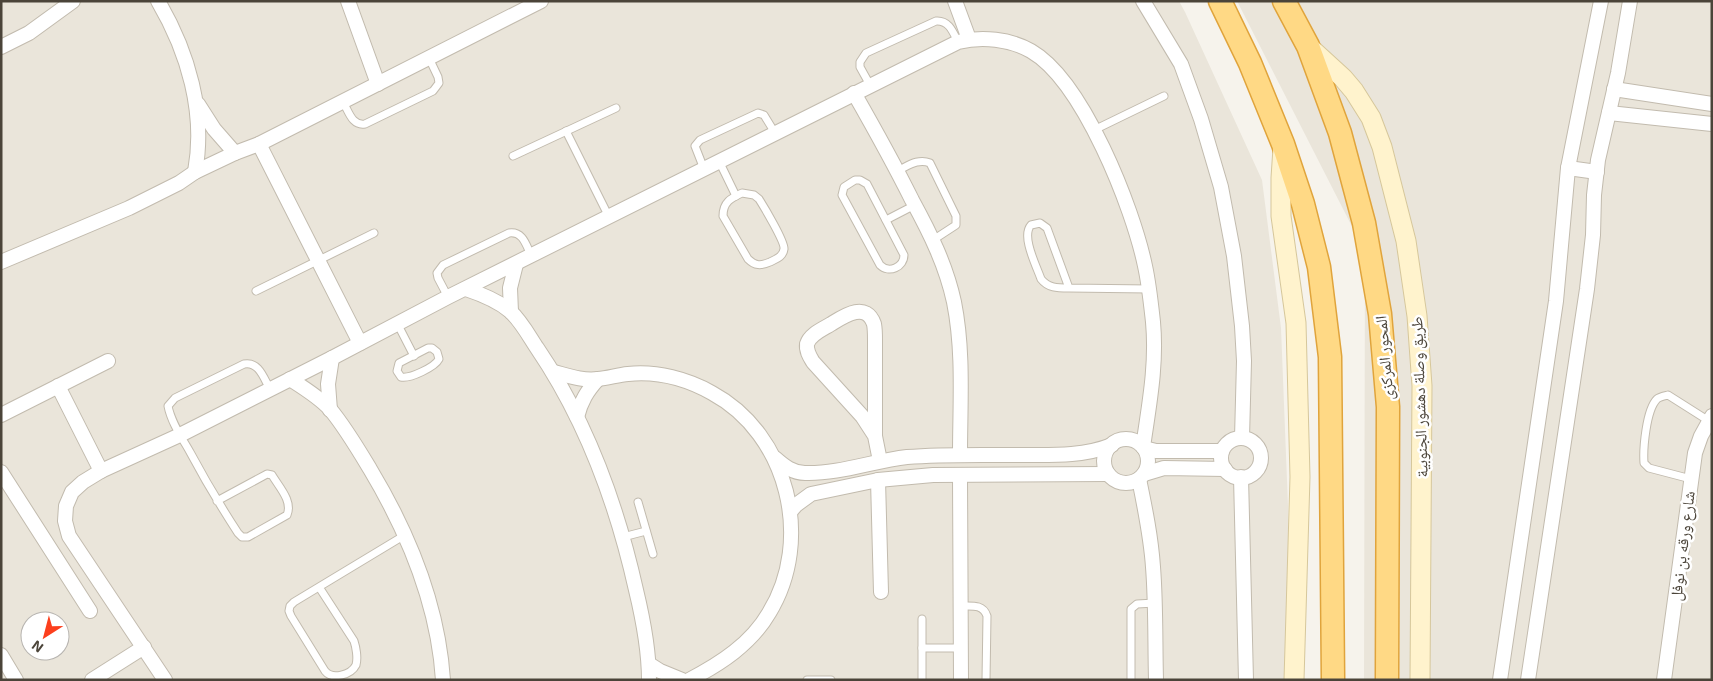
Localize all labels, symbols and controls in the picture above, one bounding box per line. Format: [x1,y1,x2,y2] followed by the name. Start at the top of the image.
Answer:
[1370,315,1399,401] street label: المحور المركزى
[1406,316,1433,478] street label: طريق وصلة دهشور الجنوبية
[1665,490,1700,602] street label: شارع ورقه بن نوفل
[20,611,70,661] north arrow
[28,637,46,657] text: N

